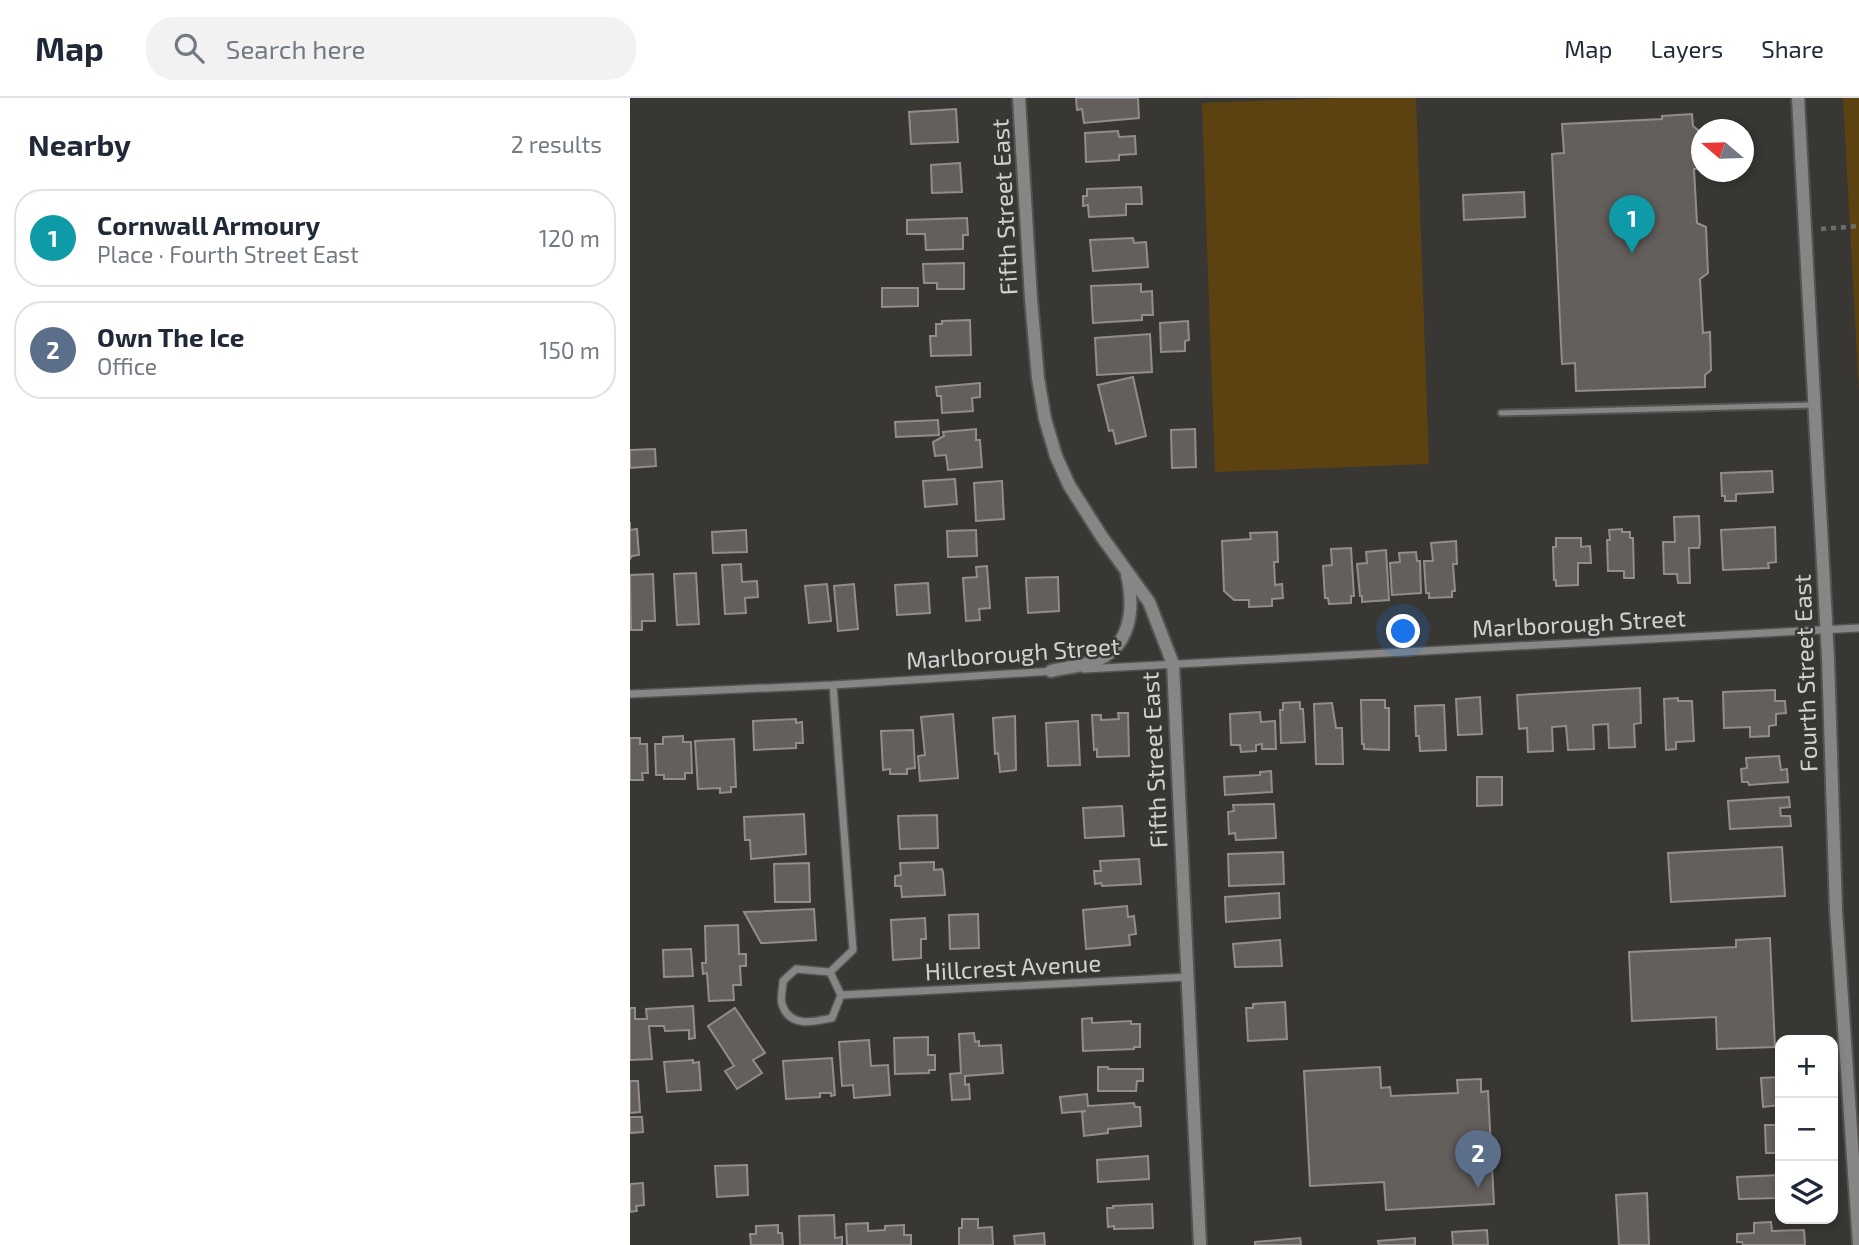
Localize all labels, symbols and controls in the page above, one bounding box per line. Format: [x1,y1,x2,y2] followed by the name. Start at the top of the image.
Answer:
[146,17,636,80] search box
[35,28,104,68] text: Map
[170,29,208,67] icon: search
[226,33,365,64] text: Search here
[1564,34,1612,63] text: Map
[1650,34,1723,63] text: Layers
[1761,34,1824,63] text: Share
[984,118,1023,296] street label: Fifth Street East
[1691,119,1754,182] north arrow
[28,126,131,162] text: Nearby
[511,130,602,158] text: 2 results
[1609,195,1655,253] pin: 1
[97,209,320,240] text: Cornwall Armoury
[48,224,58,252] text: 1
[539,224,600,252] text: 120 m
[97,240,359,268] text: Place · Fourth Street East
[97,321,245,352] text: Own The Ice
[46,336,60,364] text: 2
[539,336,600,364] text: 150 m
[97,352,157,380] text: Office
[1787,574,1822,772] street label: Fourth Street East
[1471,602,1687,643] street label: Marlborough Street
[1386,614,1420,648] your location
[905,631,1121,674] street label: Marlborough Street
[1134,671,1173,849] street label: Fifth Street East
[924,947,1102,986] street label: Hillcrest Avenue
[1775,1035,1838,1224] map controls
[1775,1035,1838,1098] button: +
[1775,1098,1838,1161] button: −
[1455,1130,1501,1188] pin: 2
[1775,1161,1838,1224] button: layers

